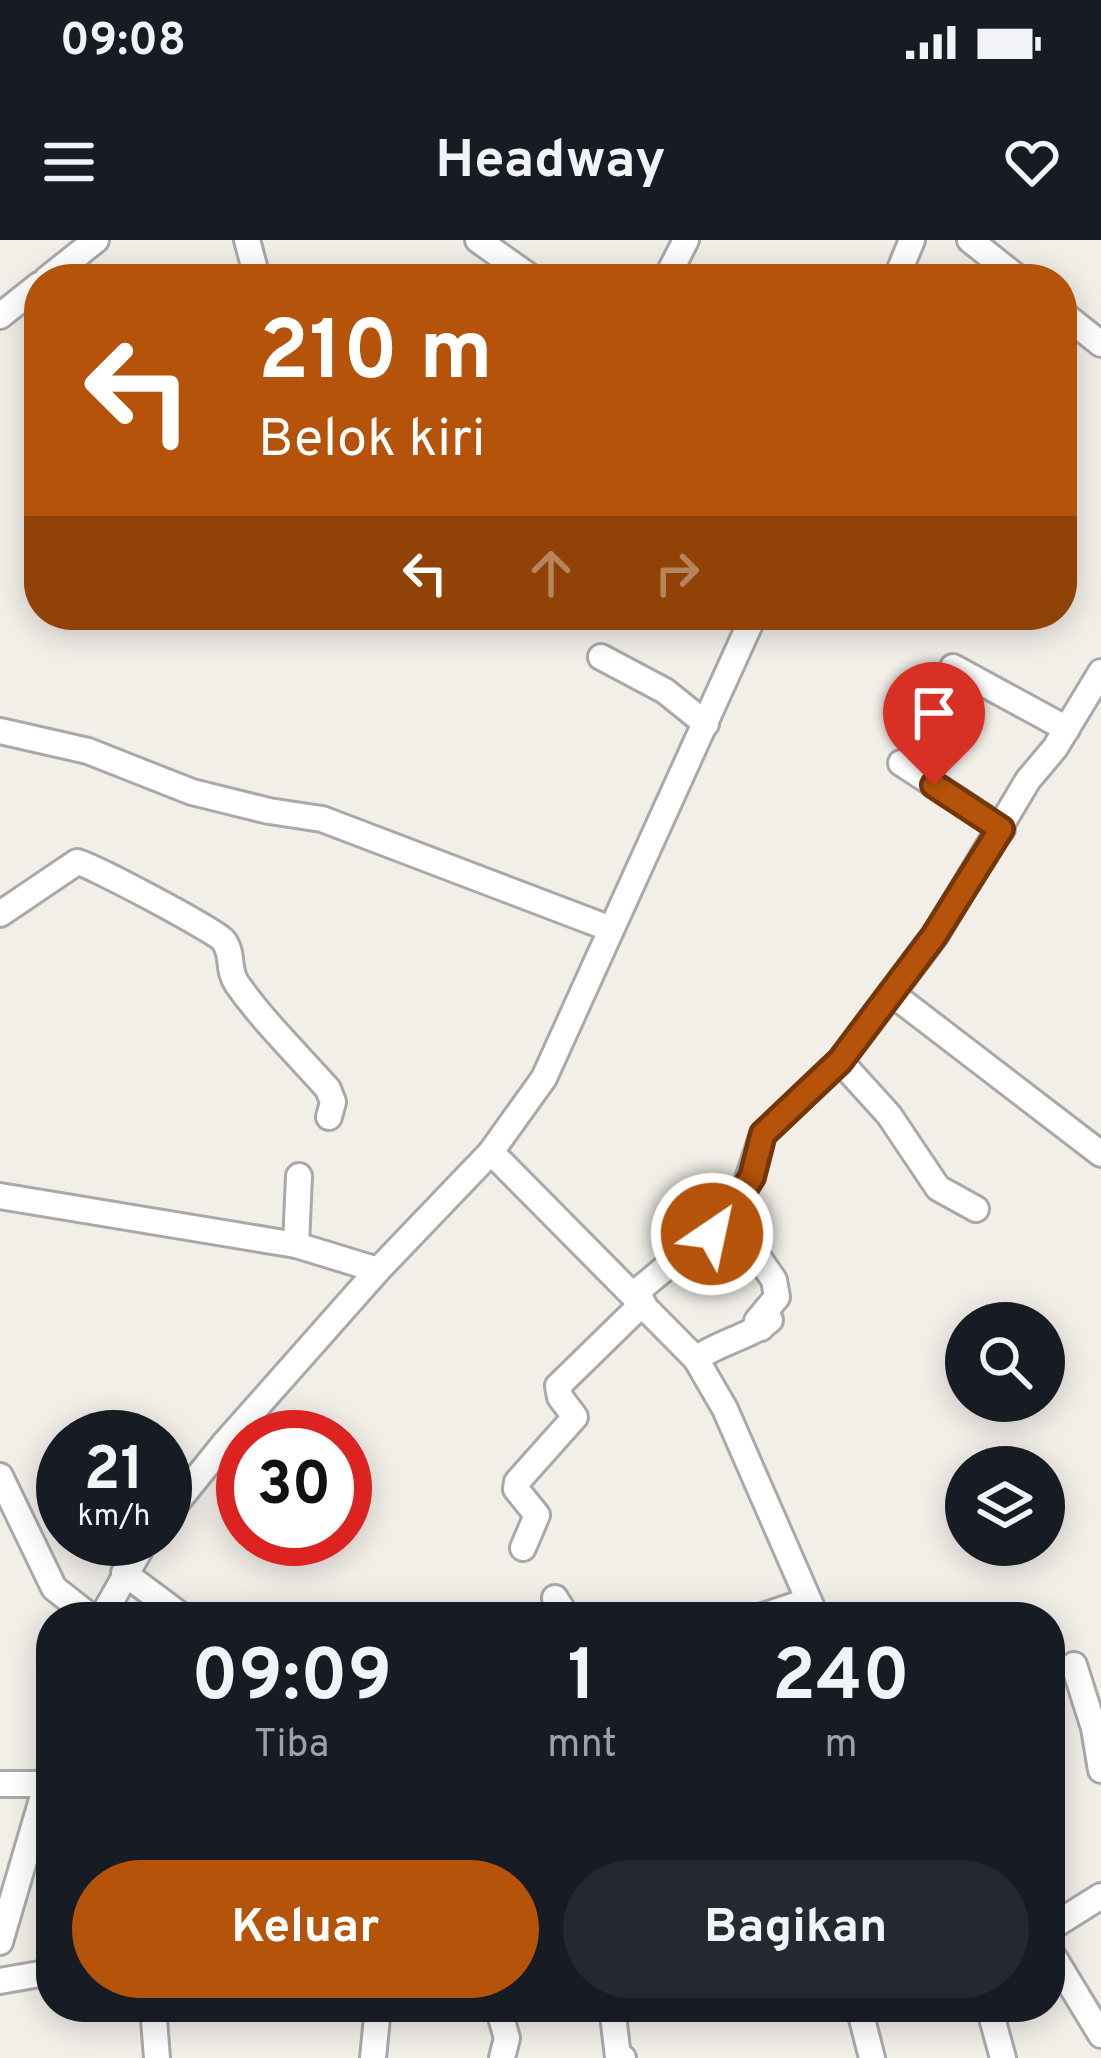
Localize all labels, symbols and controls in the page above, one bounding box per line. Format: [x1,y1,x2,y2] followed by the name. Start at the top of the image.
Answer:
[60,14,186,71] text: 09:08
[435,128,666,197] text: Headway
[36,129,102,195] icon: menu
[999,129,1065,195] icon: heart
[258,303,493,409] text: 210 m
[60,312,216,468] icon: left
[258,407,485,476] text: Belok kiri
[392,540,458,606] icon: left
[518,540,584,606] icon: ahead
[644,540,710,606] icon: right
[883,662,985,785] pin
[901,680,967,746] icon: arrive
[649,1171,775,1297] position arrow
[945,1302,1065,1566] map controls
[945,1302,1065,1422] button: search
[216,1410,372,1566] speed limit sign: 30
[84,1435,144,1511] text: 21
[945,1446,1065,1566] button: layers
[78,1499,150,1536] text: km/h
[191,1634,392,1726] text: 09:09
[568,1634,596,1726] text: 1
[772,1634,910,1726] text: 240
[254,1722,329,1771] text: Tiba
[547,1722,617,1771] text: mnt
[824,1722,857,1771] text: m
[72,1860,539,1998] button: Keluar
[563,1860,1029,1998] button: Bagikan

